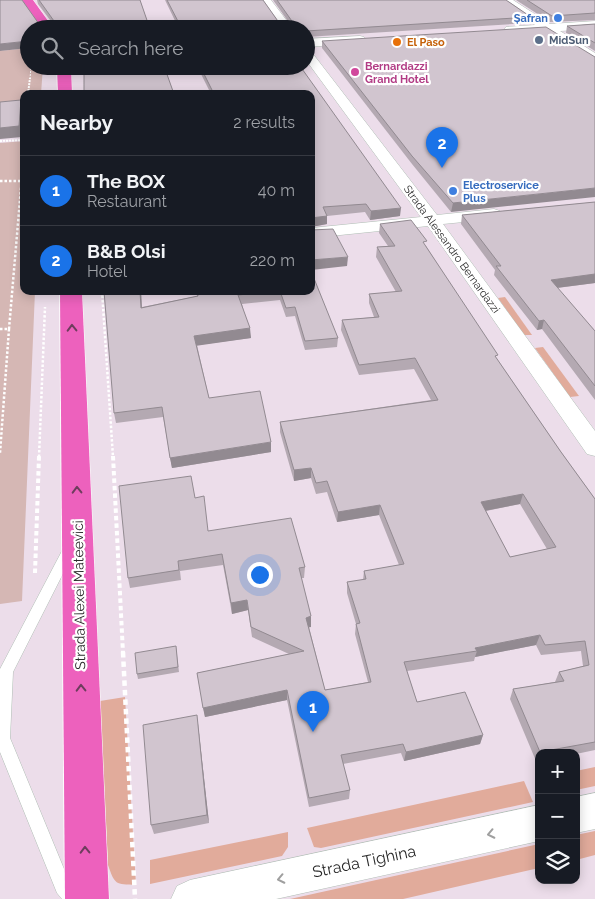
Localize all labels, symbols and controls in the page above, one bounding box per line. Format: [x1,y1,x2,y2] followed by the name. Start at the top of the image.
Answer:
[514,12,548,25] place label: Șafran
[552,12,564,24] marker: Șafran
[20,20,315,75] search box
[38,34,66,62] icon: search
[533,34,545,46] marker: MidSun
[549,34,589,47] place label: MidSun
[391,36,403,48] marker: El Paso
[407,36,445,49] place label: El Paso
[78,37,184,59] text: Search here
[365,60,429,86] place label: Bernardazzi Grand Hotel
[349,66,361,78] marker: Bernardazzi Grand Hotel
[40,110,113,135] text: Nearby
[233,113,295,132] text: 2 results
[426,127,458,168] pin: 2
[87,170,165,192] text: The BOX
[463,179,539,205] place label: Electroservice Plus
[52,181,60,200] text: 1
[258,181,295,200] text: 40 m
[401,183,502,316] street label: Strada Alessandro Bernardazzi
[447,185,459,197] marker: Electroservice Plus
[87,192,167,211] text: Restaurant
[87,240,166,262] text: B&B Olsi
[51,251,61,270] text: 2
[250,251,295,270] text: 220 m
[87,262,127,281] text: Hotel
[67,324,78,332] one-way arrow
[71,486,82,494] one-way arrow
[70,520,88,670] street label: Strada Alexei Mateevici
[247,562,273,588] your location
[76,684,87,692] one-way arrow
[297,691,329,732] pin: 1
[535,749,580,884] map controls
[535,749,580,794] button: +
[535,794,580,839] button: −
[487,828,496,839] one-way arrow
[535,839,580,884] button: layers
[311,841,418,882] street label: Strada Tighina
[80,846,91,854] one-way arrow
[277,873,285,884] one-way arrow

